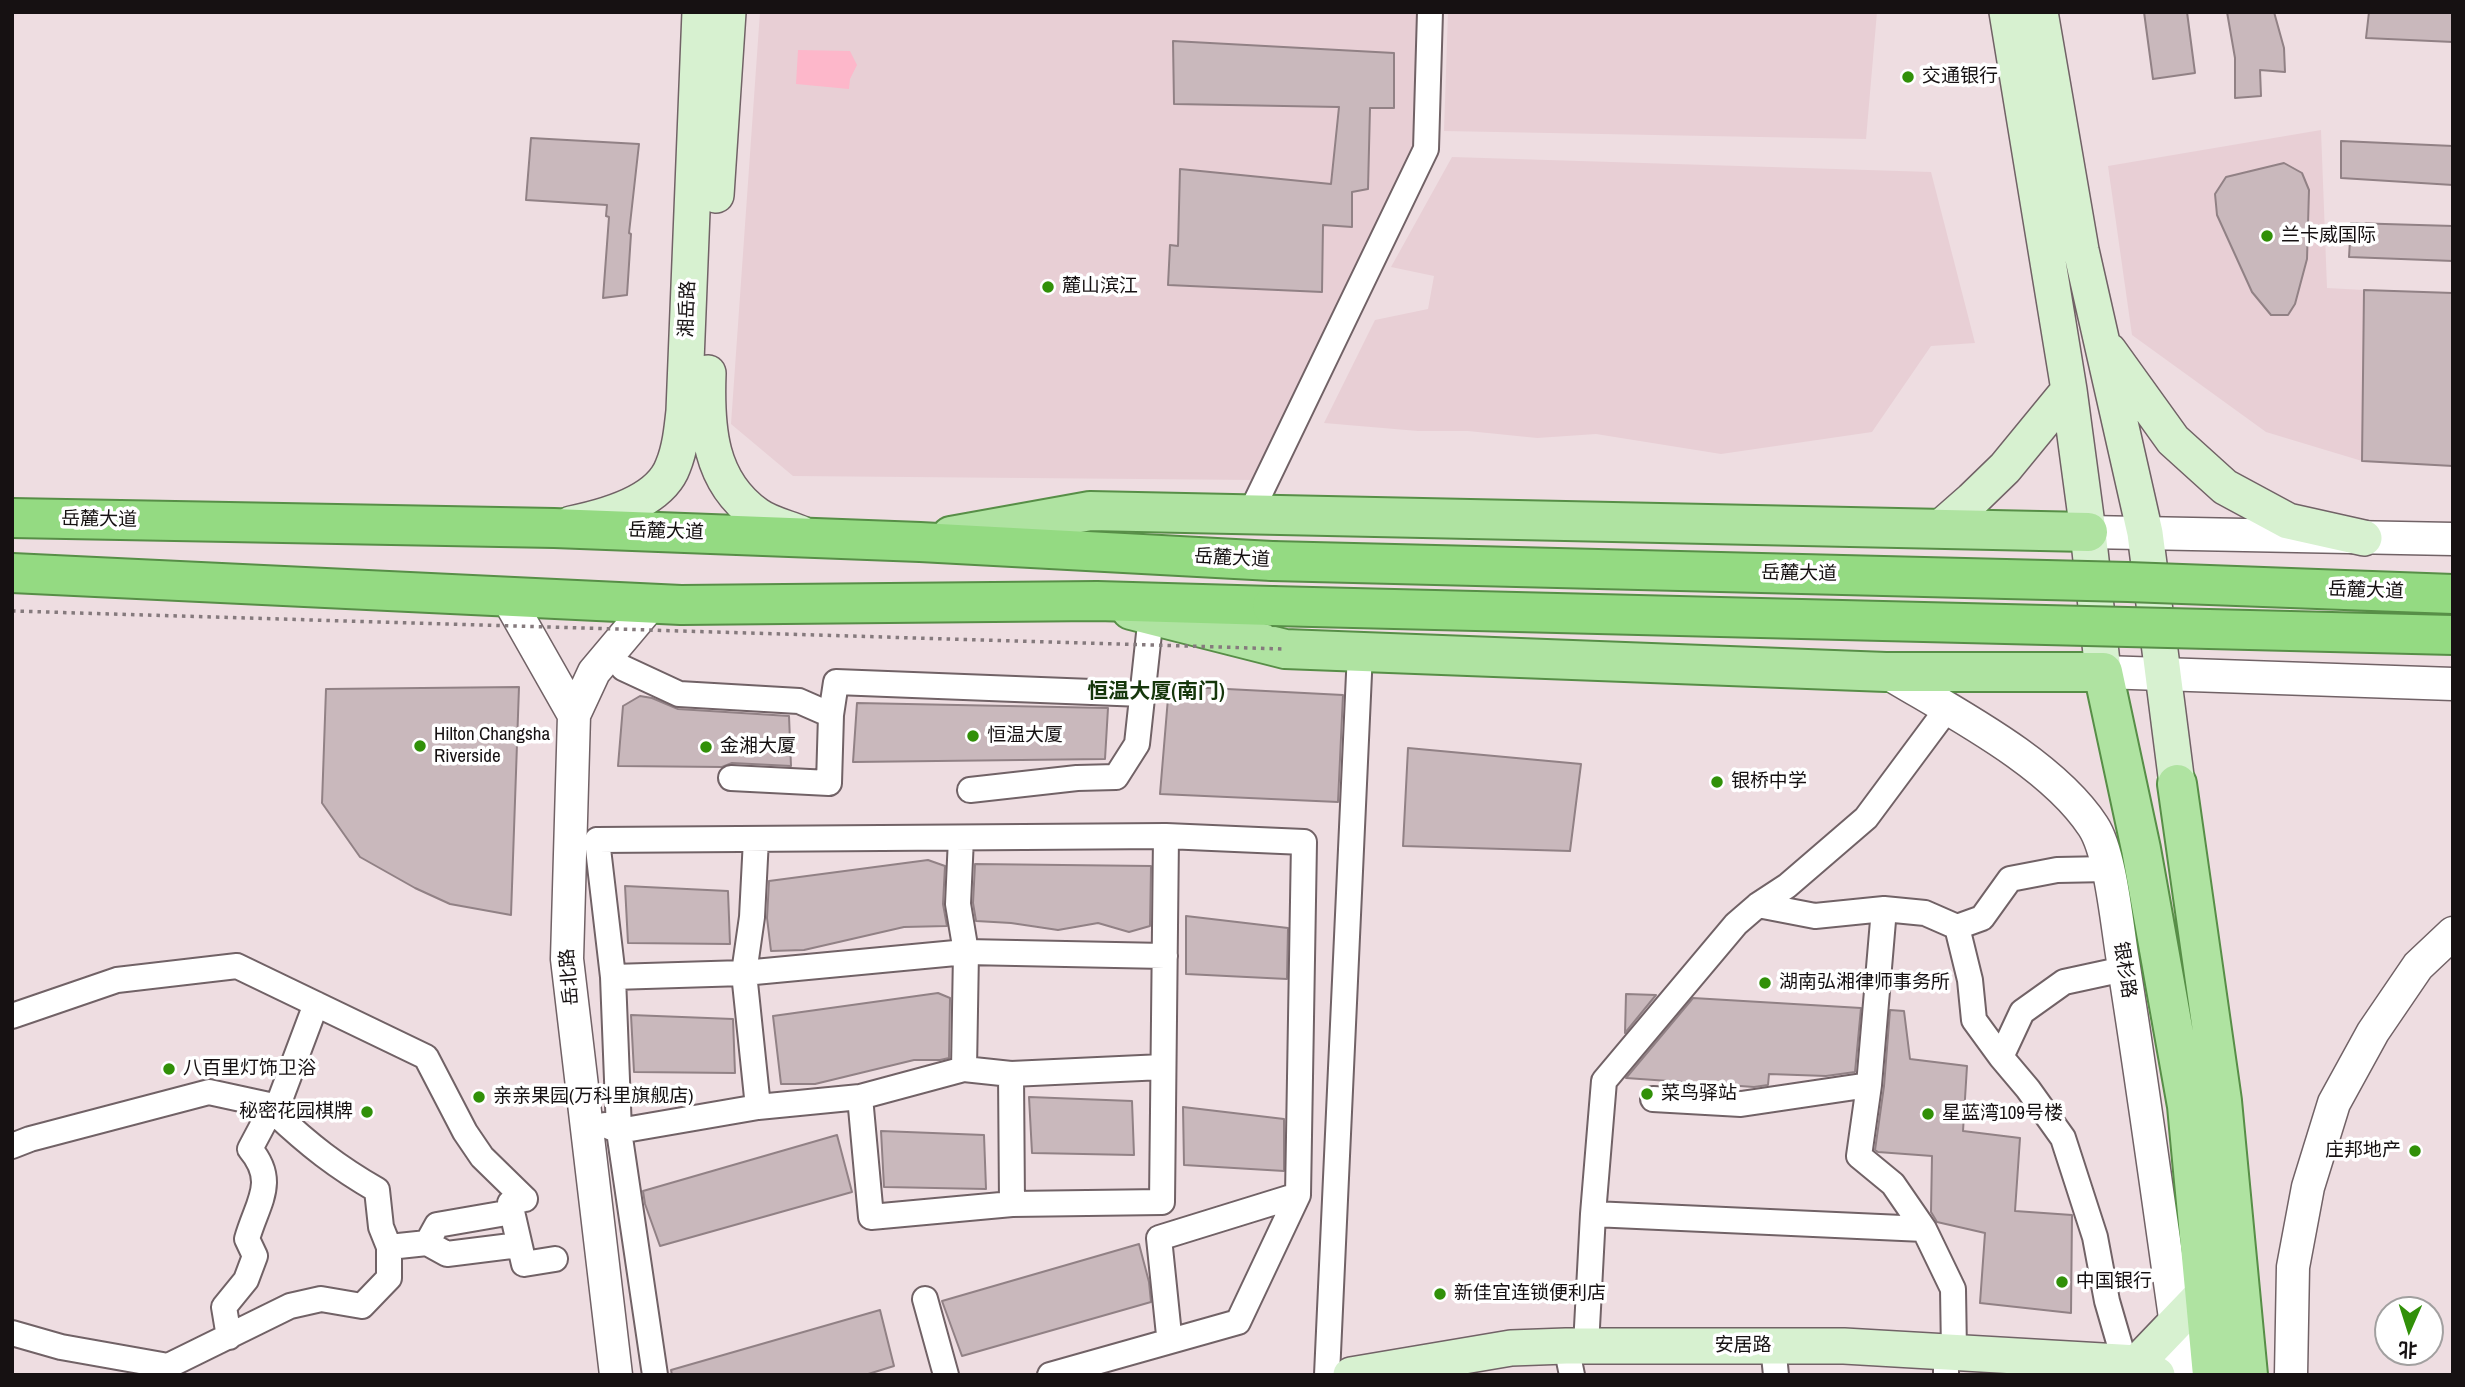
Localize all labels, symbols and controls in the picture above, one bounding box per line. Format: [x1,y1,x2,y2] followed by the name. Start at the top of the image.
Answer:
[1922,66,1998,88] place label: 交通银行
[1900,69,1916,85] marker: 交通银行
[2281,225,2376,247] place label: 兰卡威国际
[2259,228,2275,244] marker: 兰卡威国际
[1062,276,1138,298] place label: 麓山滨江
[1040,279,1056,295] marker: 麓山滨江
[676,280,700,338] street label: 湘岳路
[61,508,137,532] street label: 岳麓大道
[628,519,704,545] street label: 岳麓大道
[1193,546,1271,572] street label: 岳麓大道
[1761,562,1837,586] street label: 岳麓大道
[2328,578,2404,604] street label: 岳麓大道
[1087,679,1225,705] district label: 恒温大厦(南门)
[434,724,550,768] place label: Hilton Changsha Riverside
[987,725,1063,747] place label: 恒温大厦
[965,728,981,744] marker: 恒温大厦
[720,736,796,758] place label: 金湘大厦
[412,738,428,754] marker: Hilton Changsha Riverside
[698,739,714,755] marker: 金湘大厦
[1731,771,1807,793] place label: 银桥中学
[1709,774,1725,790] marker: 银桥中学
[2108,940,2140,1000] street label: 银杉路
[556,948,584,1006] street label: 岳北路
[1779,972,1950,994] place label: 湖南弘湘律师事务所
[1757,975,1773,991] marker: 湖南弘湘律师事务所
[183,1058,316,1080] place label: 八百里灯饰卫浴
[161,1061,177,1077] marker: 八百里灯饰卫浴
[1661,1083,1737,1105] place label: 菜鸟驿站
[493,1086,693,1108] place label: 亲亲果园(万科里旗舰店)
[1639,1086,1655,1102] marker: 菜鸟驿站
[471,1089,487,1105] marker: 亲亲果园(万科里旗舰店)
[239,1101,353,1123] place label: 秘密花园棋牌
[1942,1103,2063,1125] place label: 星蓝湾109号楼
[359,1104,375,1120] marker: 秘密花园棋牌
[1920,1106,1936,1122] marker: 星蓝湾109号楼
[2325,1140,2401,1162] place label: 庄邦地产
[2407,1143,2423,1159] marker: 庄邦地产
[2076,1271,2152,1293] place label: 中国银行
[2054,1274,2070,1290] marker: 中国银行
[1454,1283,1606,1305] place label: 新佳宜连锁便利店
[1432,1286,1448,1302] marker: 新佳宜连锁便利店
[2374,1296,2444,1366] north arrow
[1715,1335,1771,1357] street label: 安居路
[2398,1336,2418,1363] text: 北

